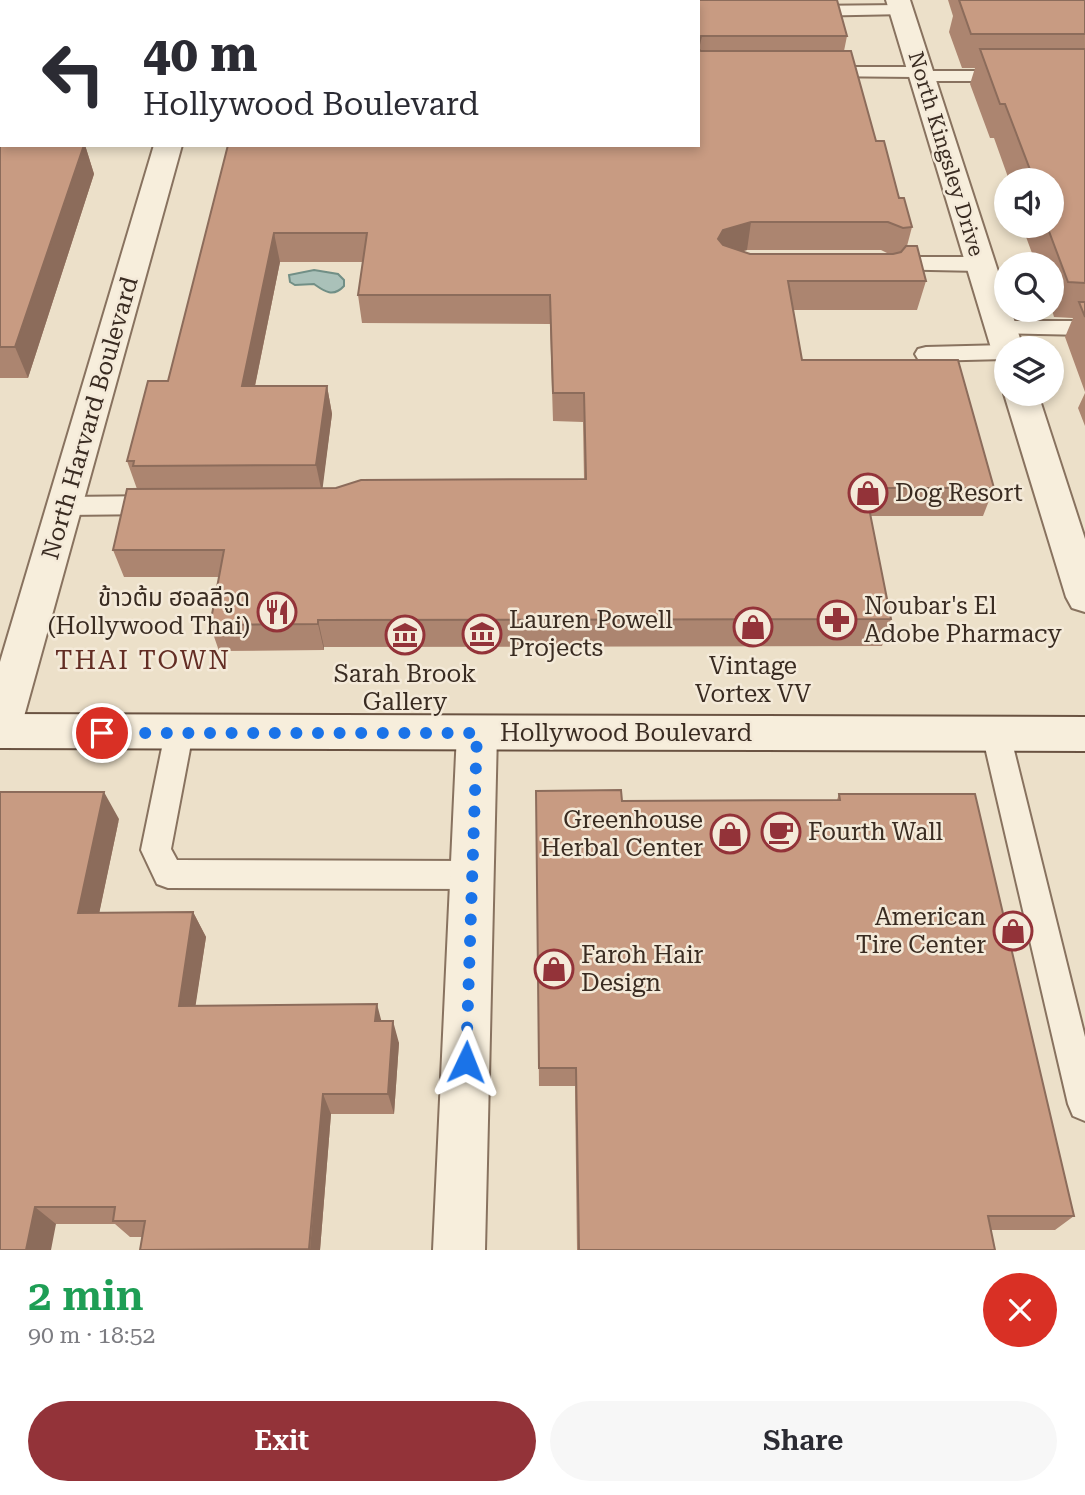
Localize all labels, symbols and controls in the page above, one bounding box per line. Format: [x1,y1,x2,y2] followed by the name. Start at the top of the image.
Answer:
[143,26,258,83] text: 40 m
[28,28,119,119] icon: left
[903,49,989,259] street label: North Kingsley Drive
[143,85,479,123] text: Hollywood Boulevard
[994,168,1064,406] map controls
[994,168,1064,238] button: sound
[994,252,1064,322] button: search
[36,273,144,563] street label: North Harvard Boulevard
[994,336,1064,406] button: layers
[847,472,889,514] shop icon: Dog Resort
[895,479,1023,507] place label: Dog Resort
[48,584,250,640] place label: ข้าวต้ม ฮอลลีวูด (Hollywood Thai)
[256,591,298,633] restaurant icon: ข้าวต้ม ฮอลลีวูด (Hollywood Thai)
[864,592,1062,648] place label: Noubar's El Adobe Pharmacy
[816,599,858,641] pharmacy icon: Noubar's El Adobe Pharmacy
[509,606,673,662] place label: Lauren Powell Projects
[732,606,774,648] shop icon: Vintage Vortex VV
[461,613,503,655] museum icon: Lauren Powell Projects
[384,614,426,656] museum icon: Sarah Brook Gallery
[55,645,231,675] district label: THAI TOWN
[695,652,811,708] place label: Vintage Vortex VV
[334,660,476,716] place label: Sarah Brook Gallery
[72,703,132,763] pin
[83,714,121,752] icon: arrive
[500,719,752,747] street label: Hollywood Boulevard
[541,806,703,862] place label: Greenhouse Herbal Center
[760,811,802,853] cafe icon: Fourth Wall
[709,813,751,855] shop icon: Greenhouse Herbal Center
[808,818,943,846] place label: Fourth Wall
[856,903,986,959] place label: American Tire Center
[992,910,1034,952] shop icon: American Tire Center
[581,941,704,997] place label: Faroh Hair Design
[533,948,575,990] shop icon: Faroh Hair Design
[429,1025,503,1099] position arrow
[28,1271,144,1320] text: 2 min
[983,1273,1057,1347] button: close
[28,1322,155,1349] text: 90 m · 18:52
[28,1401,536,1481] button: Exit
[550,1401,1057,1481] button: Share

